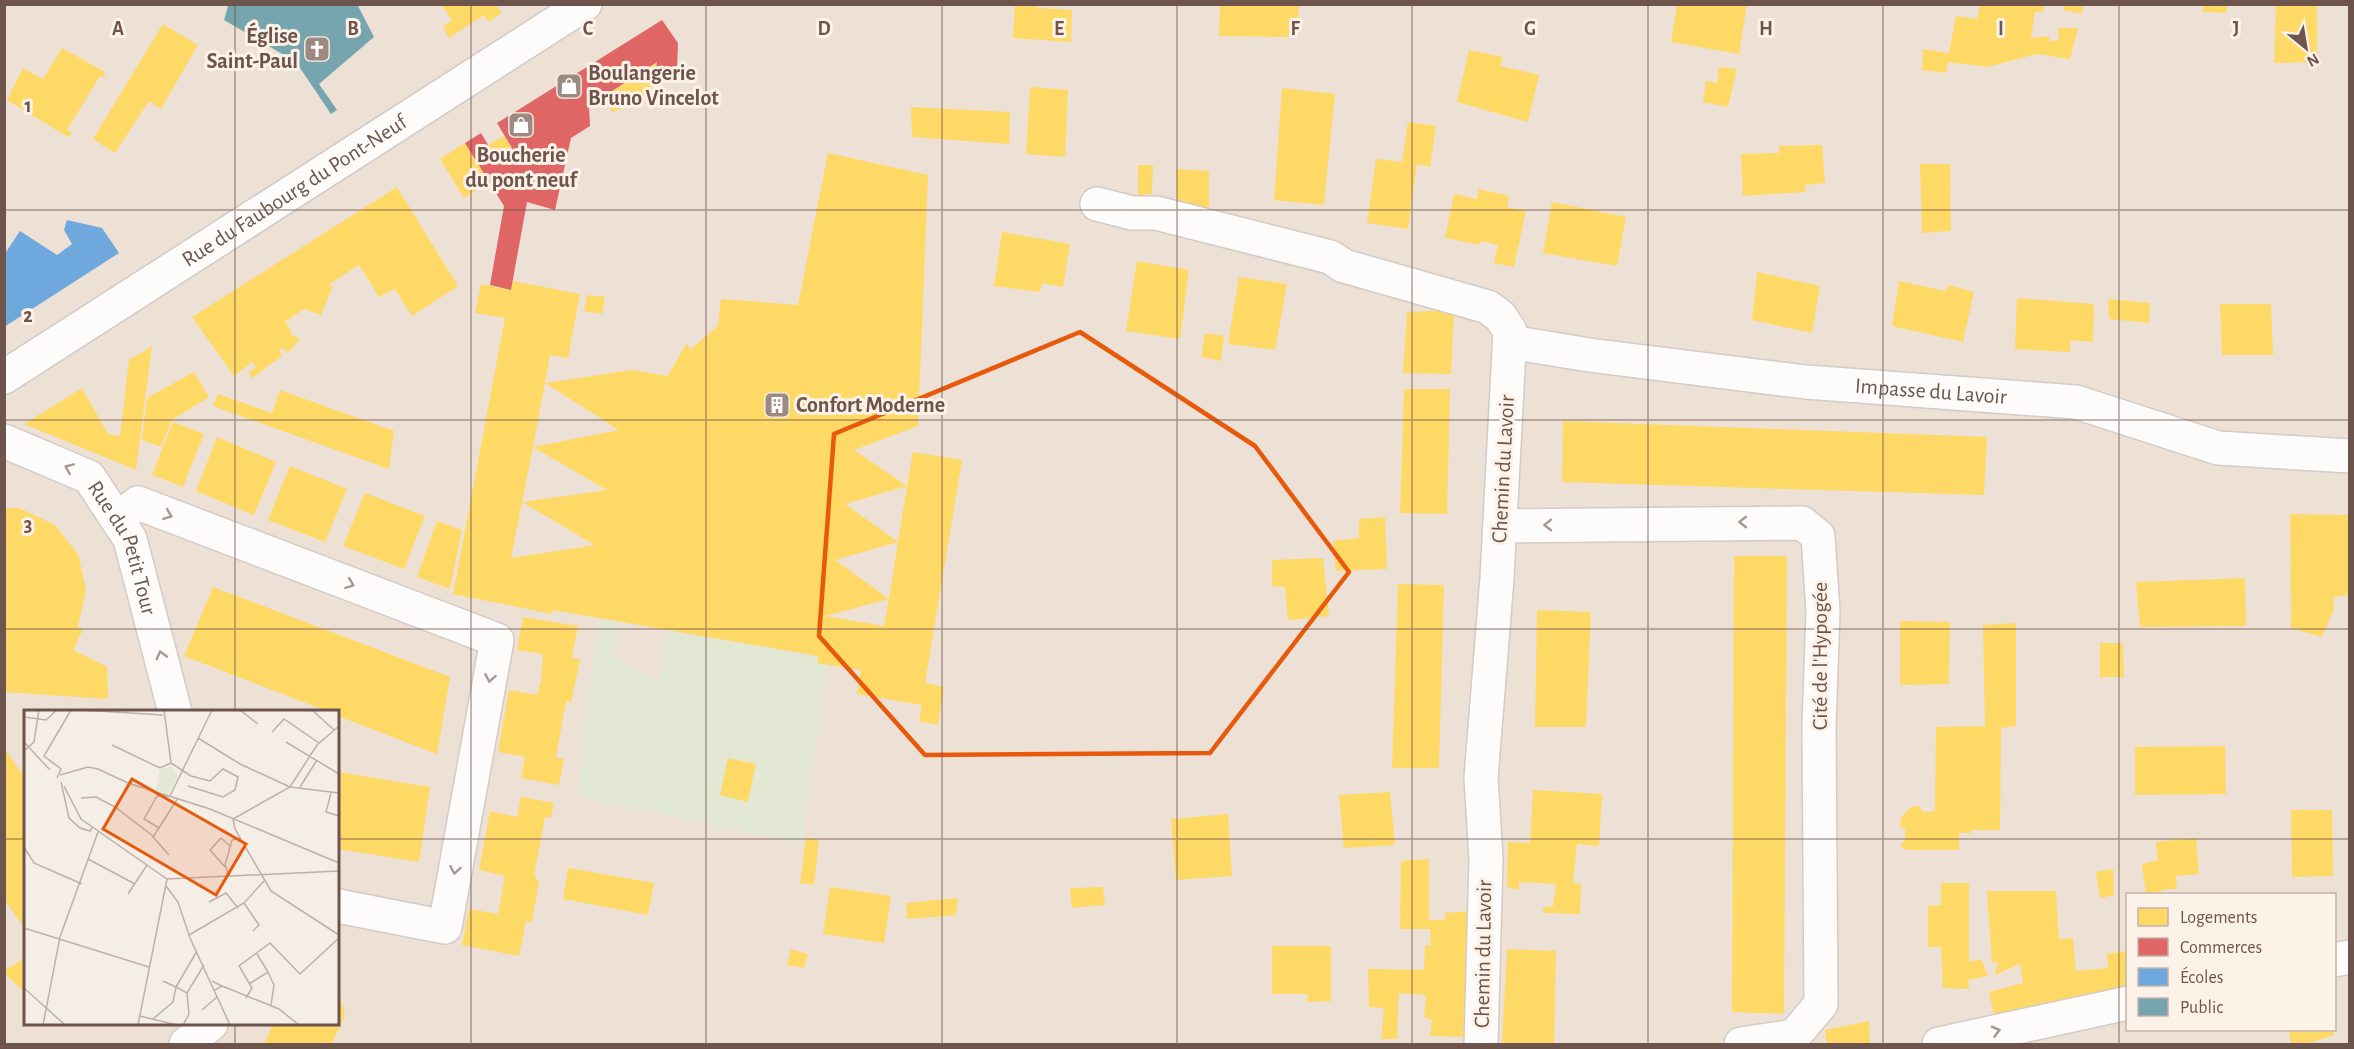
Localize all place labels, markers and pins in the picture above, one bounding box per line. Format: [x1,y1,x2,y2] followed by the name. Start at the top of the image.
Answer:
[207,22,298,72] place label: Église Saint-Paul
[302,34,332,64] church icon: Église Saint-Paul
[588,62,719,109] place label: Boulangerie Bruno Vincelot
[554,71,584,101] shop icon: Boulangerie Bruno Vincelot
[506,110,536,140] shop icon: Boucherie du pont neuf
[465,144,578,191] place label: Boucherie du pont neuf
[762,390,792,420] building icon: Confort Moderne
[796,394,945,416] place label: Confort Moderne

